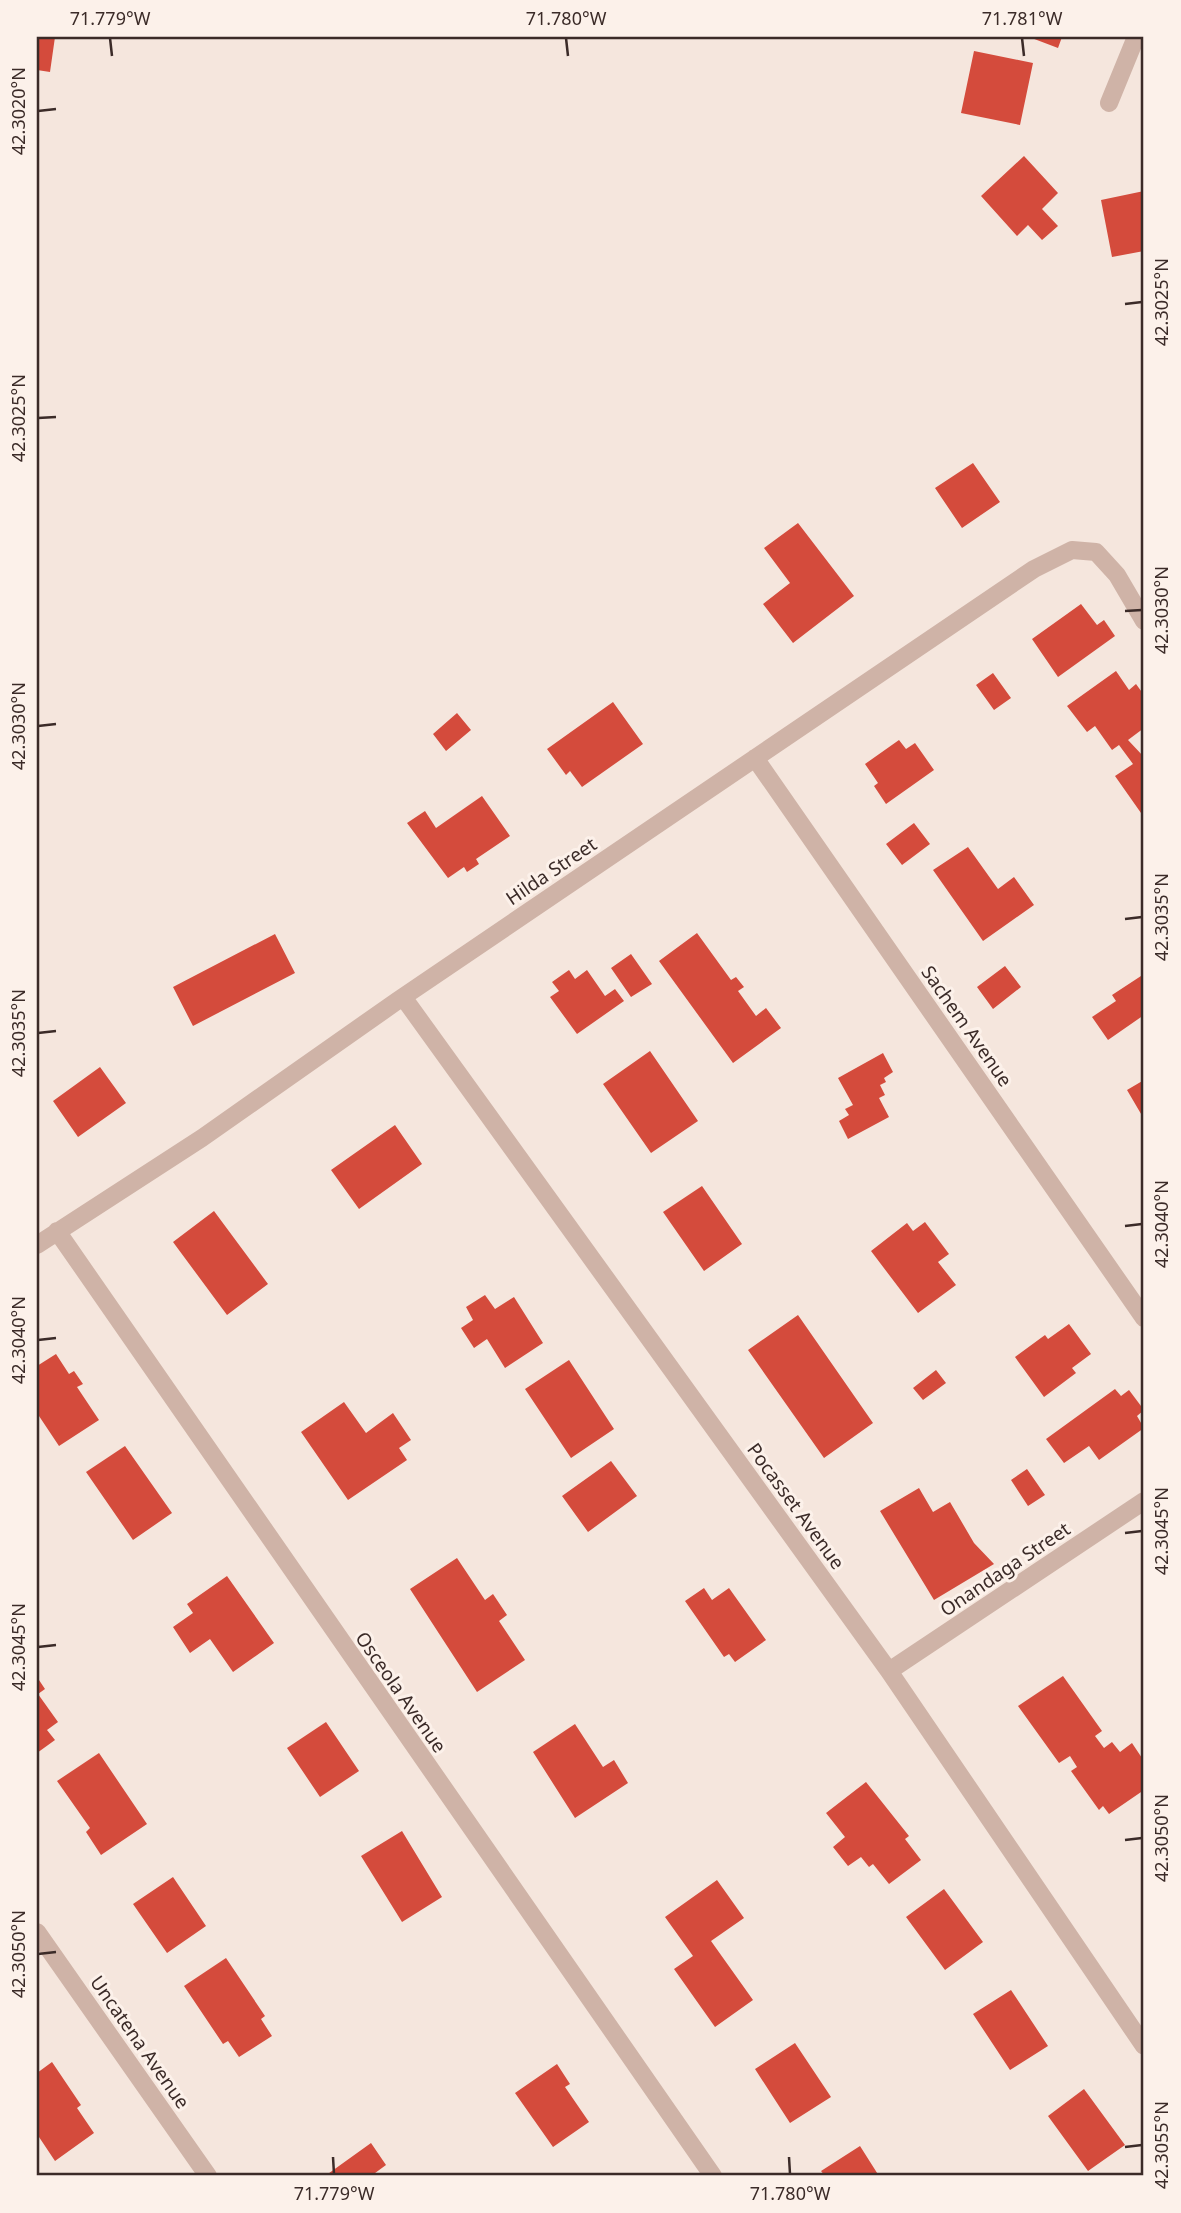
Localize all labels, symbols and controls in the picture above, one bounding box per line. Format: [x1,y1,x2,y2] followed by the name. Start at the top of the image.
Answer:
[70,6,151,30] text: 71.779°W
[526,6,607,30] text: 71.780°W
[982,6,1063,30] text: 71.781°W
[6,67,30,155] text: 42.3020°N
[1149,258,1173,346] text: 42.3025°N
[6,374,30,462] text: 42.3025°N
[1149,566,1173,654] text: 42.3030°N
[6,682,30,770] text: 42.3030°N
[501,831,602,911] street label: Hilda Street
[1149,873,1173,961] text: 42.3035°N
[916,960,1018,1092] street label: Sachem Avenue
[6,989,30,1077] text: 42.3035°N
[1149,1180,1173,1268] text: 42.3040°N
[6,1296,30,1384] text: 42.3040°N
[741,1438,851,1574] street label: Pocasset Avenue
[1149,1487,1173,1575] text: 42.3045°N
[935,1516,1075,1622] street label: Onandaga Street
[6,1603,30,1691] text: 42.3045°N
[349,1626,453,1758] street label: Osceola Avenue
[1149,1794,1173,1882] text: 42.3050°N
[6,1910,30,1998] text: 42.3050°N
[84,1970,196,2114] street label: Uncatena Avenue
[1149,2101,1173,2189] text: 42.3055°N
[294,2181,375,2205] text: 71.779°W
[750,2181,831,2205] text: 71.780°W

